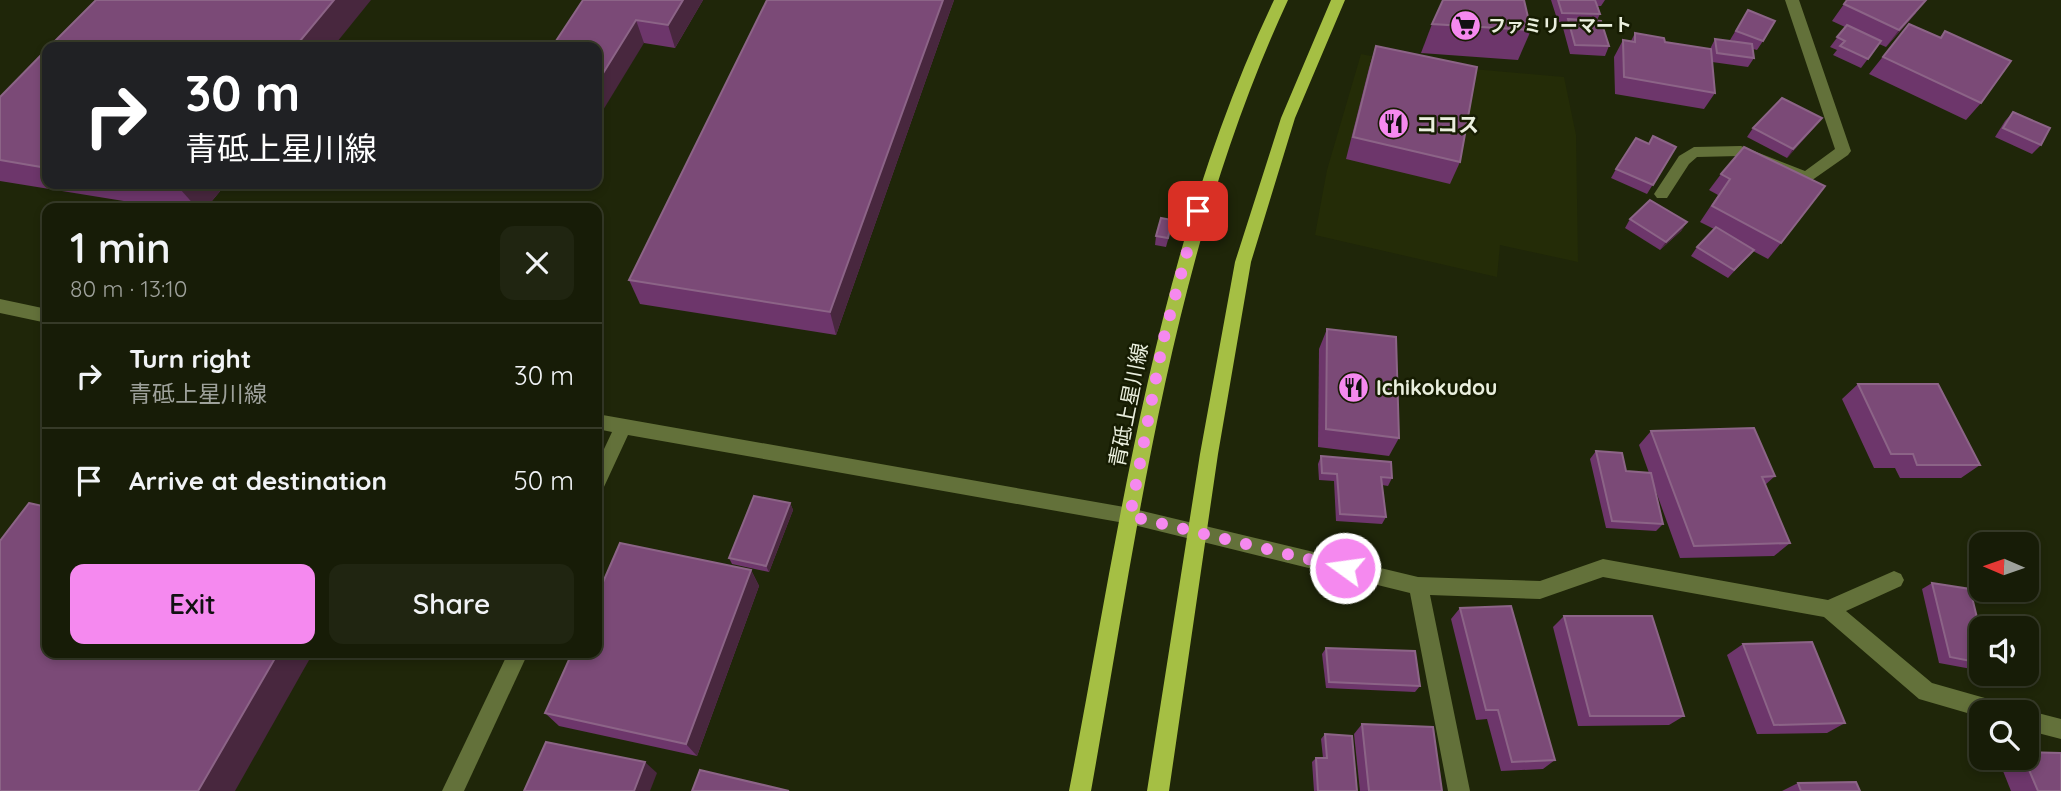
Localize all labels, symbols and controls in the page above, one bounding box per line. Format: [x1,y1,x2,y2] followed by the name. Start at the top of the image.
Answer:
[1448,8,1482,42] supermarket icon: ファミリーマート
[1488,14,1632,37] place label: ファミリーマート
[185,62,300,123] text: 30 m
[70,70,161,161] icon: right
[1376,107,1410,141] restaurant icon: ココス
[1416,111,1479,137] place label: ココス
[185,128,377,168] text: 青砥上星川線
[1168,181,1228,241] pin
[1179,192,1217,230] icon: arrive
[70,221,171,274] text: 1 min
[500,226,574,300] button: close
[70,274,187,303] text: 80 m · 13:10
[1103,341,1153,469] street label: 青砥上星川線
[129,342,251,375] text: Turn right
[70,357,108,395] icon: right
[514,359,574,392] text: 30 m
[1336,370,1370,404] restaurant icon: Ichikokudou
[1376,374,1497,400] place label: Ichikokudou
[129,379,267,408] text: 青砥上星川線
[70,462,108,500] icon: arrive
[129,464,387,497] text: Arrive at destination
[514,464,574,497] text: 50 m
[1308,531,1382,605] position arrow
[1969,532,2039,602] north arrow
[1969,532,2039,770] map controls
[70,564,315,644] button: Exit
[329,564,574,644] button: Share
[1969,616,2039,686] button: sound
[1969,700,2039,770] button: search

